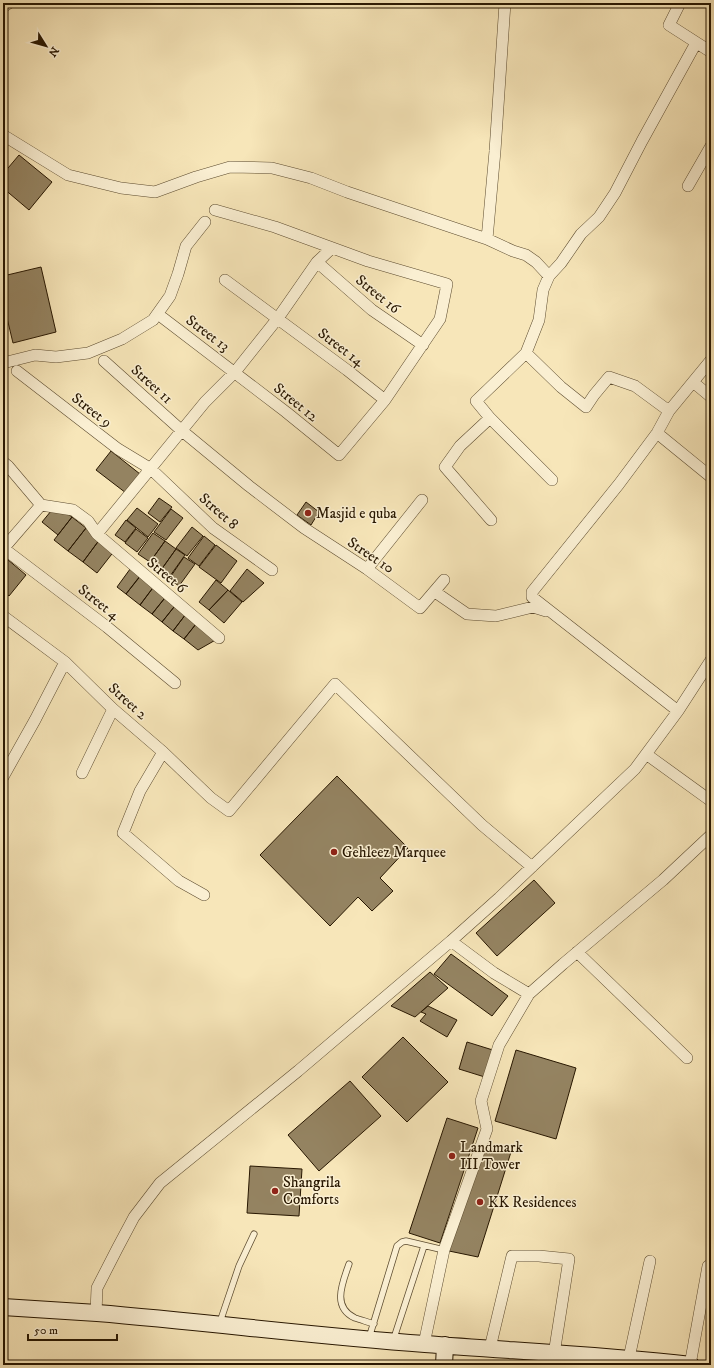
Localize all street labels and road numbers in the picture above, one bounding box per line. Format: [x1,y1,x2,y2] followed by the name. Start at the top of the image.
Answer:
[352,271,405,319] street label: Street 16
[182,311,233,356] street label: Street 13
[314,324,368,371] street label: Street 14
[127,361,176,408] street label: Street 11
[270,379,322,426] street label: Street 12
[68,389,116,432] street label: Street 9
[195,489,242,534] street label: Street 8
[344,533,398,578] street label: Street 10
[143,553,192,598] street label: Street 6
[74,580,123,625] street label: Street 4
[104,679,152,724] street label: Street 2

